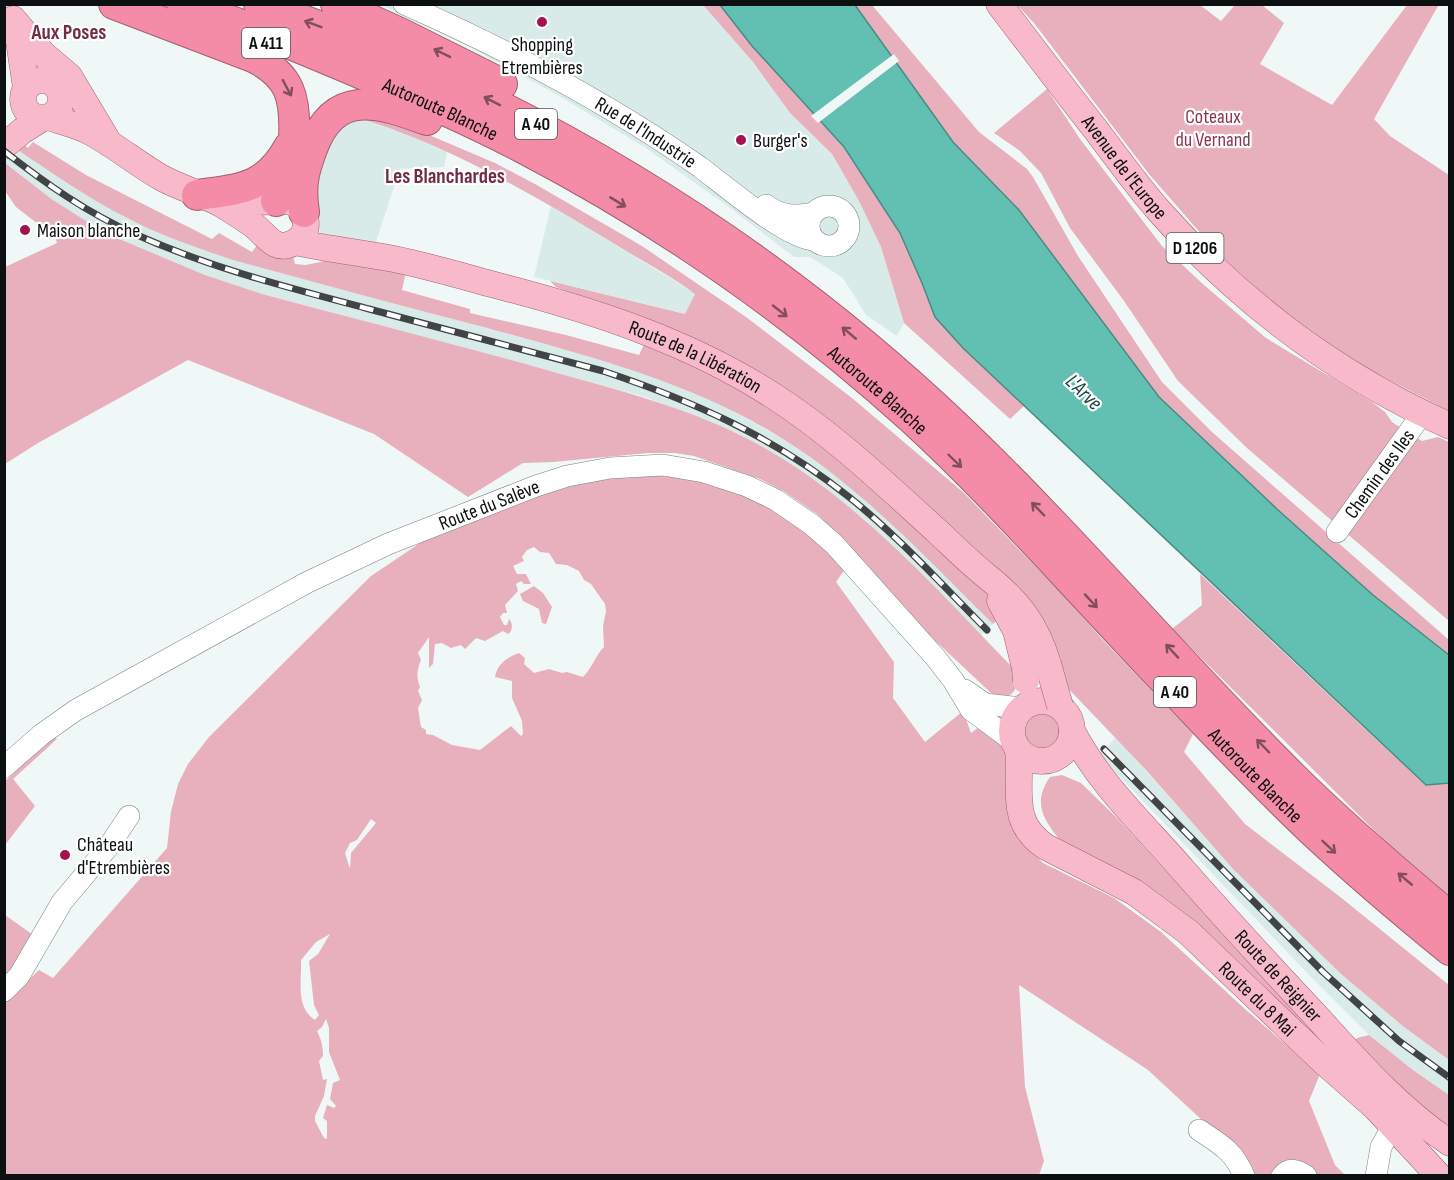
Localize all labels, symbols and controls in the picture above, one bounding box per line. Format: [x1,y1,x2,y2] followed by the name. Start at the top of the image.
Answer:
[535,15,549,29] marker: Shopping Etrembières
[304,17,323,28] one-way arrow
[31,20,106,45] district label: Aux Poses
[242,28,290,58] road number: A 411
[501,33,583,80] place label: Shopping Etrembières
[434,47,451,59] one-way arrow
[378,73,502,146] street label: Autoroute Blanche
[282,78,293,96] one-way arrow
[590,92,701,174] street label: Rue de l'Industrie
[483,95,501,106] one-way arrow
[1175,105,1251,152] park label: Coteaux du Vernand
[515,109,557,139] road number: A 40
[1075,110,1172,225] street label: Avenue de l'Europe
[753,129,808,153] place label: Burger's
[734,133,748,147] marker: Burger's
[385,164,505,189] district label: Les Blanchardes
[609,197,626,209] one-way arrow
[37,219,140,243] place label: Maison blanche
[18,223,32,237] marker: Maison blanche
[1166,233,1224,263] road number: D 1206
[771,304,787,317] one-way arrow
[625,316,766,399] street label: Route de la Libération
[841,326,857,339] one-way arrow
[822,340,932,440] street label: Autoroute Blanche
[1060,369,1107,416] water label: L'Arve
[1340,425,1420,524] street label: Chemin des Iles
[948,454,963,469] one-way arrow
[436,475,543,536] street label: Route du Salève
[1031,501,1046,516] one-way arrow
[1084,594,1098,609] one-way arrow
[1165,644,1179,659] one-way arrow
[1154,677,1196,707] road number: A 40
[1202,723,1307,828] street label: Autoroute Blanche
[1255,739,1270,754] one-way arrow
[77,833,170,880] place label: Château d'Etrembières
[1321,840,1336,854] one-way arrow
[58,848,72,862] marker: Château d'Etrembières
[1397,873,1413,886] one-way arrow
[1229,925,1327,1028] street label: Route de Reignier
[1213,957,1301,1042] street label: Route du 8 Mai

